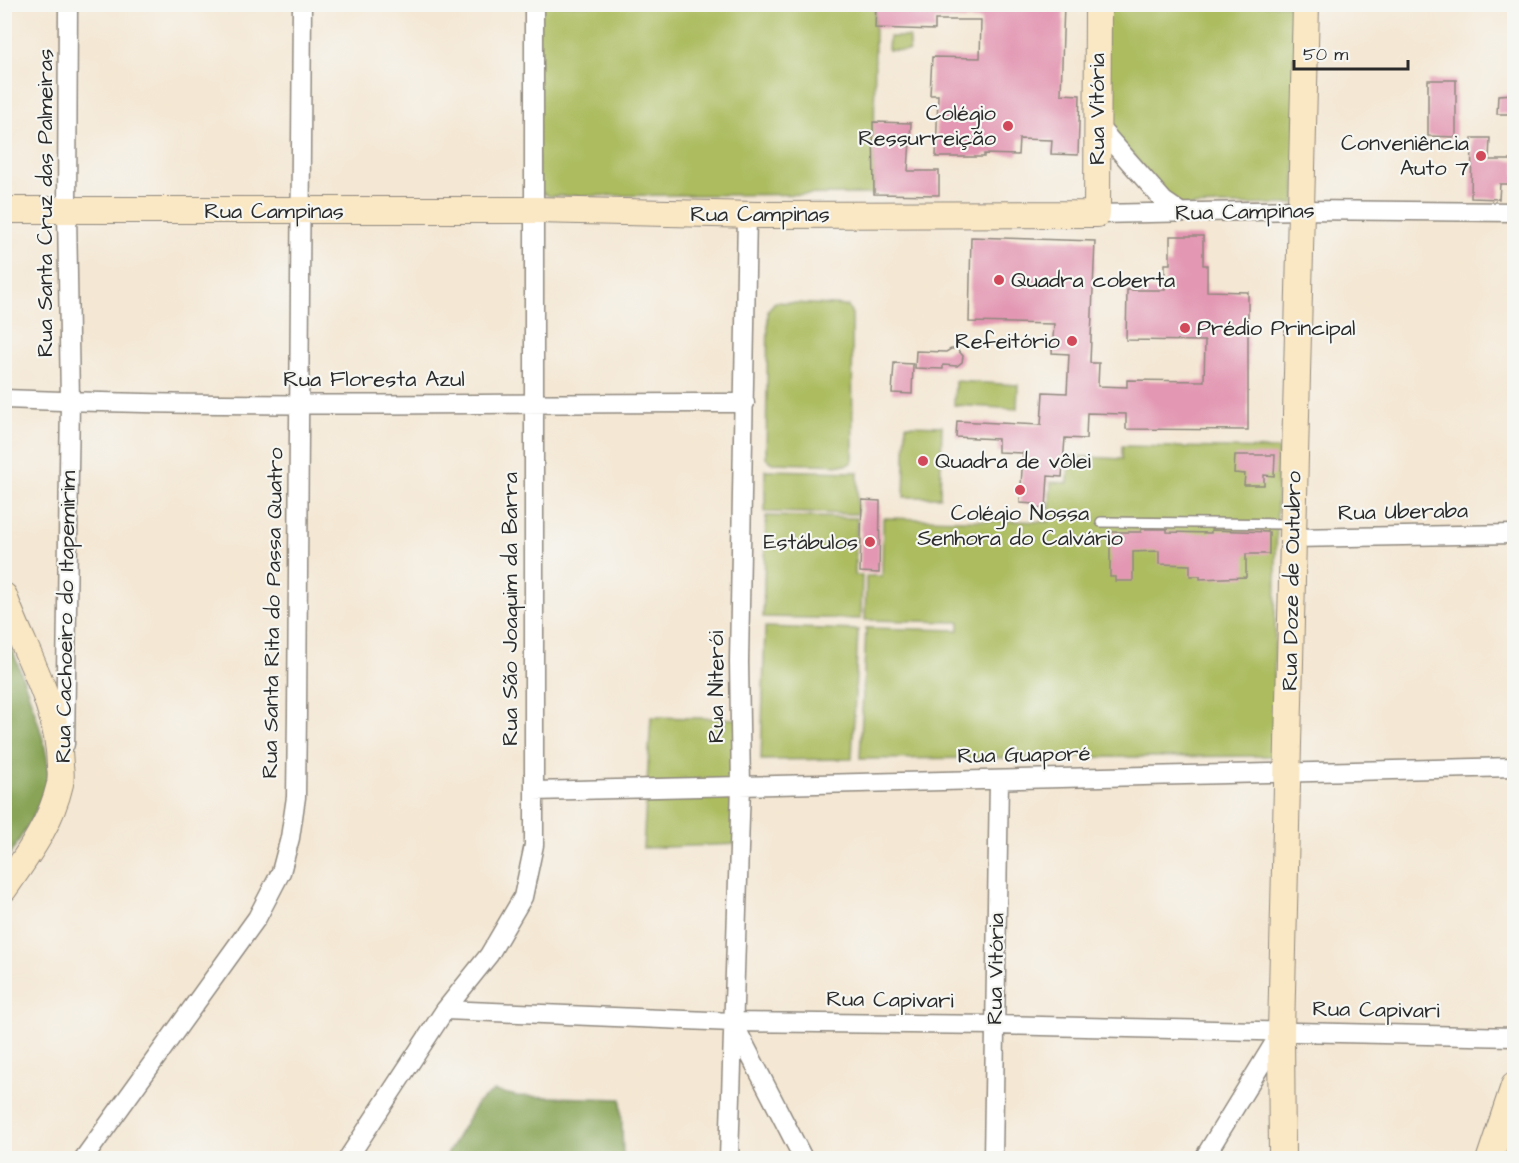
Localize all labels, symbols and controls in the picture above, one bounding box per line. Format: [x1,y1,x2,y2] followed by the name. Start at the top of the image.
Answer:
[1294,33,1408,71] scale bar
[1303,42,1348,67] text: 50 m
[30,49,61,357] street label: Rua Santa Cruz das Palmeiras
[1082,53,1113,165] street label: Rua Vitória
[858,98,997,154] place label: Colégio Ressurreição
[1001,119,1015,133] marker: Colégio Ressurreição
[1341,128,1469,184] place label: Conveniência Auto 7
[1474,149,1488,163] marker: Conveniência Auto 7
[1175,195,1315,229] street label: Rua Campinas
[204,196,344,227] street label: Rua Campinas
[690,199,830,230] street label: Rua Campinas
[1011,265,1175,296] place label: Quadra coberta
[992,273,1006,287] marker: Quadra coberta
[1197,313,1356,344] place label: Prédio Principal
[1178,321,1192,335] marker: Prédio Principal
[955,326,1061,357] place label: Refeitório
[1065,334,1079,348] marker: Refeitório
[283,364,465,395] street label: Rua Floresta Azul
[935,446,1091,477] place label: Quadra de vôlei
[255,447,291,779] street label: Rua Santa Rita do Passa Quatro
[916,454,930,468] marker: Quadra de vôlei
[1275,470,1309,691] street label: Rua Doze de Outubro
[48,471,84,763] street label: Rua Cachoeiro do Itapemirim
[495,472,526,746] street label: Rua São Joaquim da Barra
[1013,483,1027,497] marker: Colégio Nossa Senhora do Calvário
[1338,495,1468,529] street label: Rua Uberaba
[917,498,1123,554] place label: Colégio Nossa Senhora do Calvário
[763,527,858,558] place label: Estábulos
[863,535,877,549] marker: Estábulos
[701,631,732,743] street label: Rua Niterói
[957,738,1091,772] street label: Rua Guaporé
[980,913,1012,1025] street label: Rua Vitória
[826,983,954,1017] street label: Rua Capivari
[1312,993,1440,1027] street label: Rua Capivari

